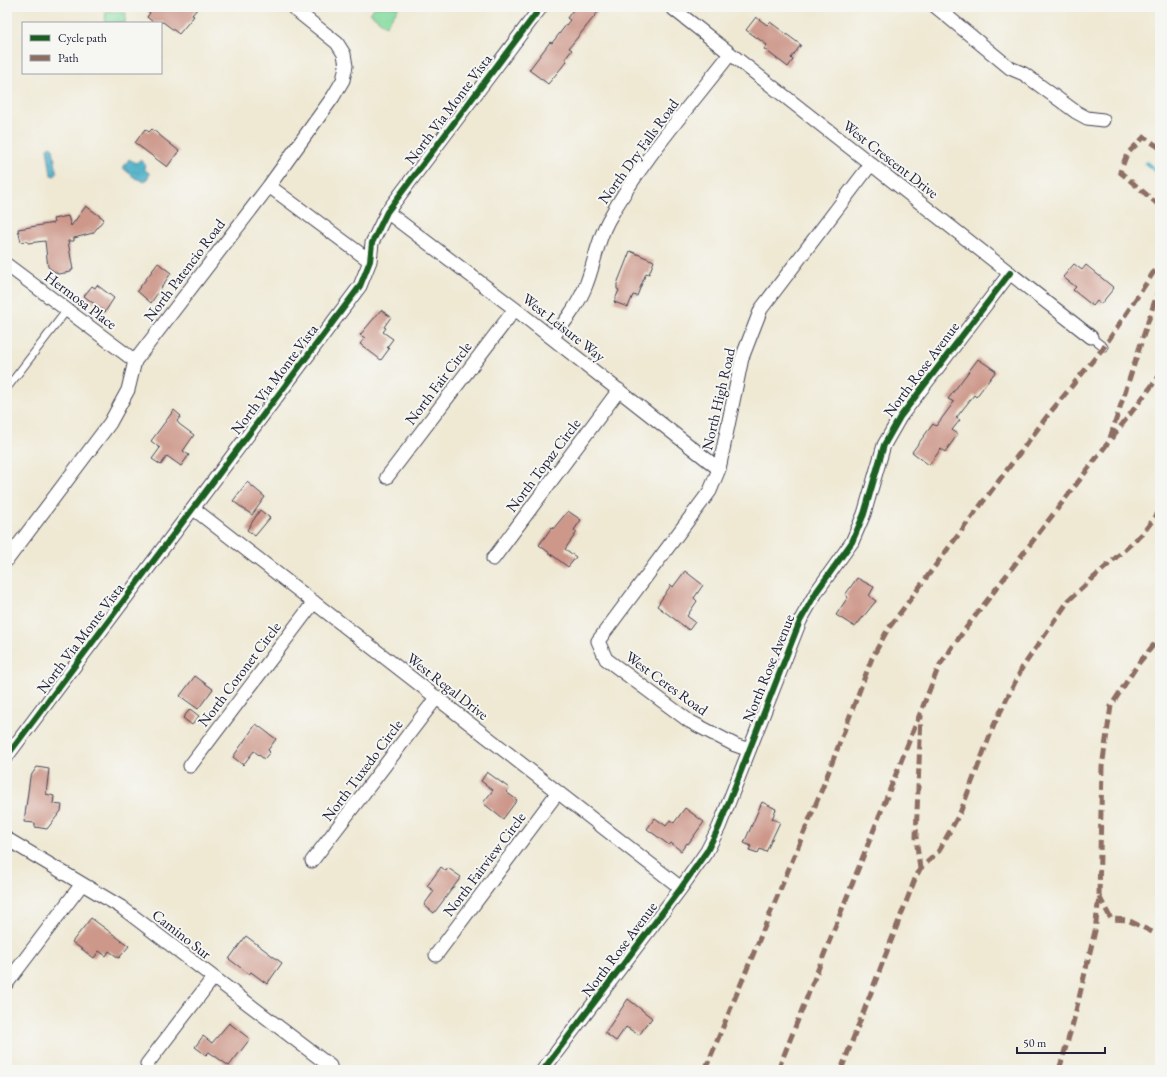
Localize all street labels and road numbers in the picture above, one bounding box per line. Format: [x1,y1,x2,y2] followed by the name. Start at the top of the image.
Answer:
[400,50,496,168] street label: North Via Monte Vista
[593,94,683,207] street label: North Dry Falls Road
[839,116,943,202] street label: West Crescent Drive
[139,215,229,325] street label: North Patencio Road
[41,267,121,333] street label: Hermosa Place
[519,289,610,366] street label: West Leisure Way
[879,317,963,420] street label: North Rose Avenue
[226,320,322,438] street label: North Via Monte Vista
[400,337,476,428] street label: North Fair Circle
[697,346,739,452] street label: North High Road
[502,414,584,516] street label: North Topaz Circle
[32,579,128,697] street label: North Via Monte Vista
[738,611,798,725] street label: North Rose Avenue
[193,618,285,730] street label: North Coronet Circle
[622,647,712,720] street label: West Ceres Road
[403,648,493,724] street label: West Regal Drive
[318,715,407,825] street label: North Tuxedo Circle
[439,808,530,920] street label: North Fairview Circle
[577,897,661,1000] street label: North Rose Avenue
[148,905,216,963] street label: Camino Sur

